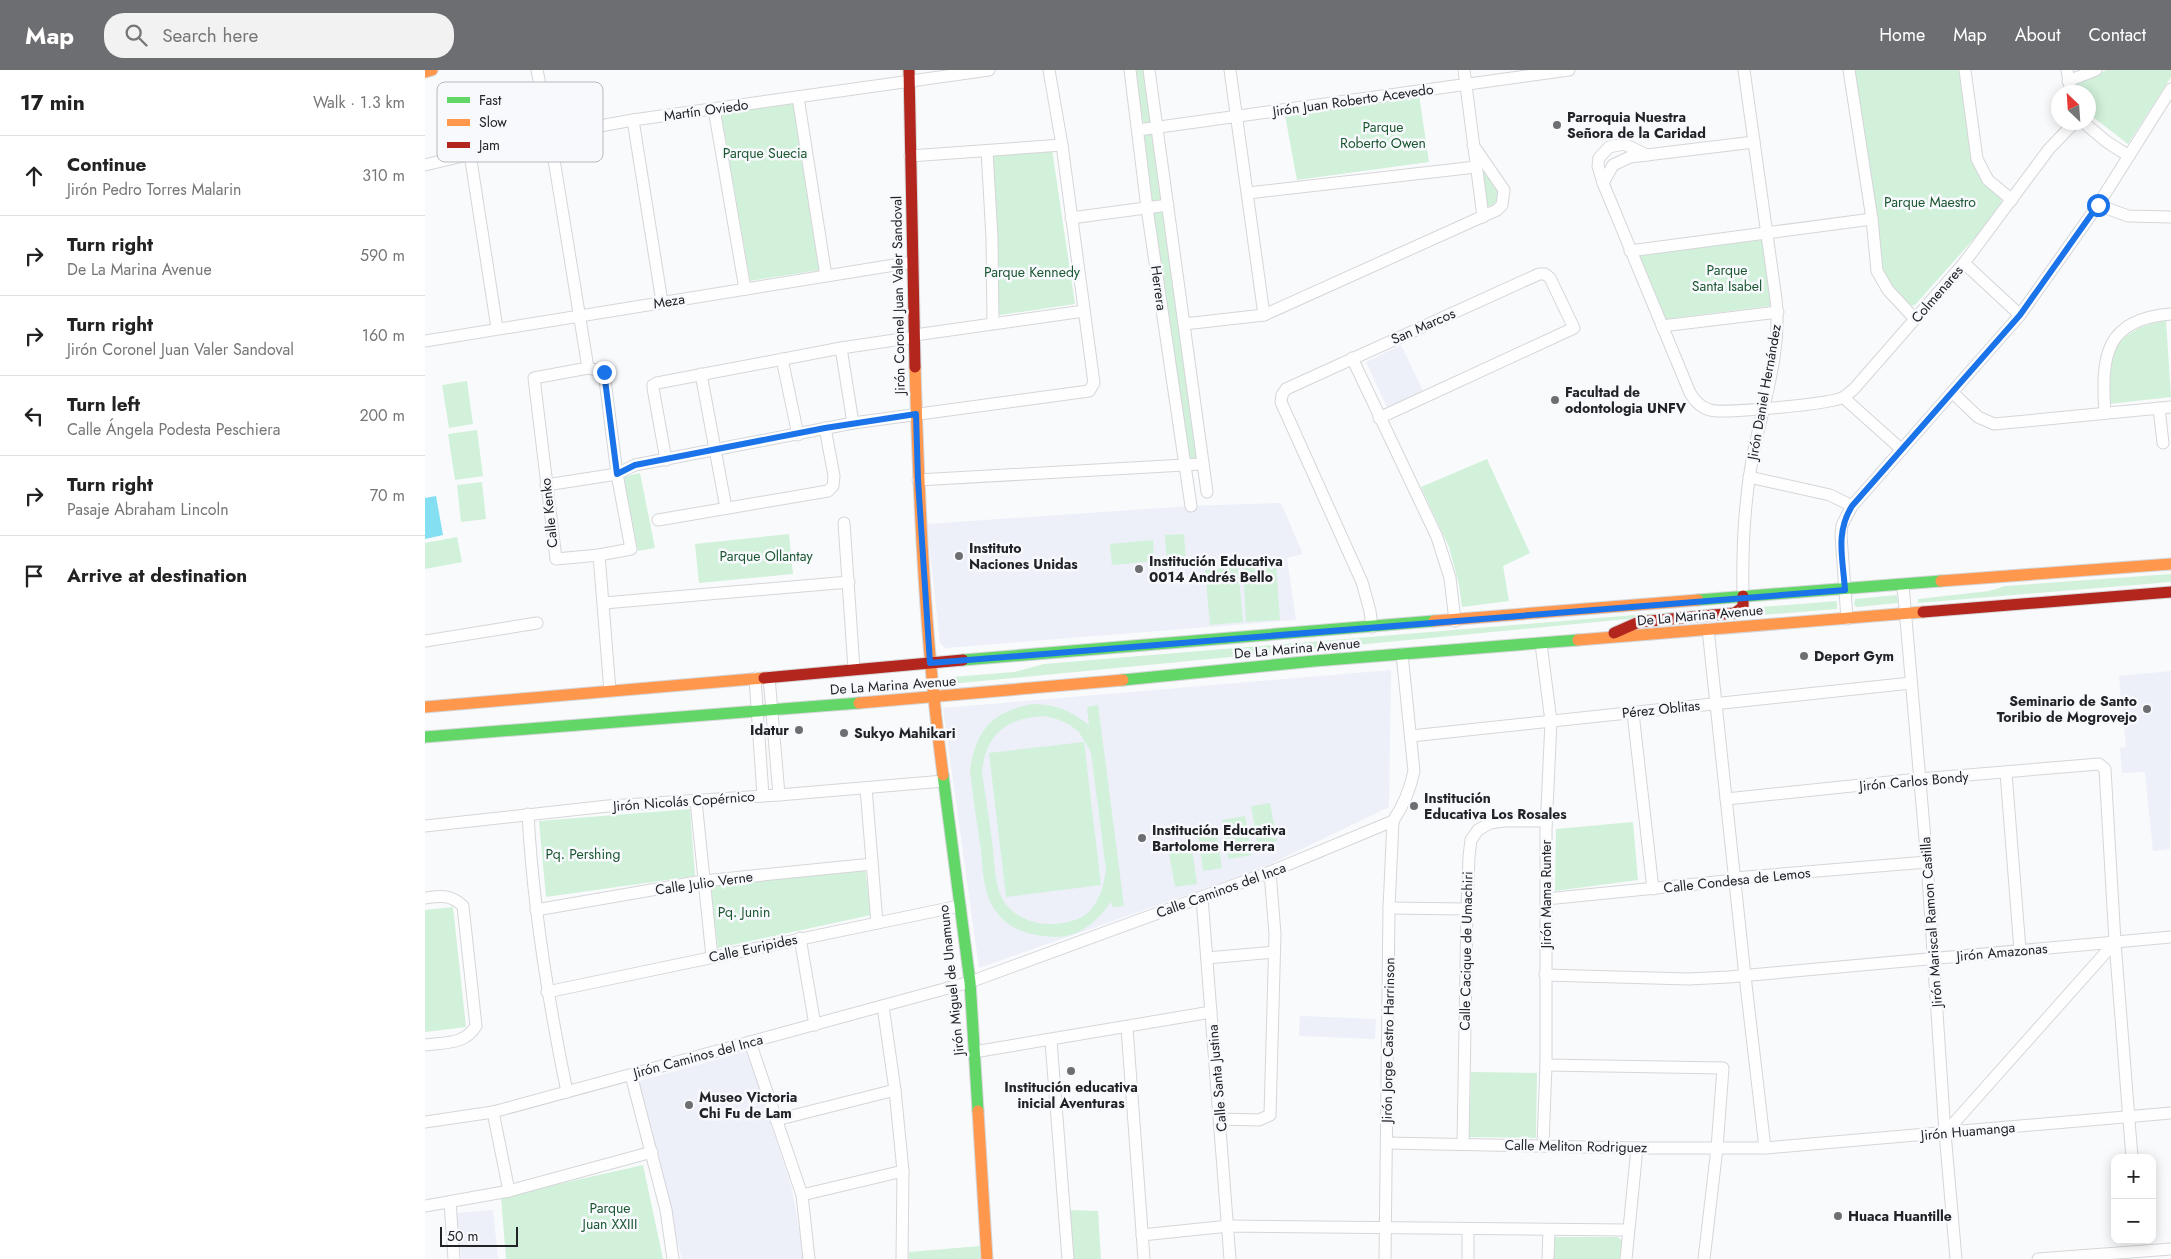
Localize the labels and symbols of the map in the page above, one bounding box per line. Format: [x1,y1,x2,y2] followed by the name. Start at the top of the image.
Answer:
[1269,79,1435,121] street label: Jirón Juan Roberto Acevedo
[437,82,603,162] legend
[2051,85,2096,130] north arrow
[479,90,502,110] text: Fast
[662,94,750,126] street label: Martín Oviedo
[1567,107,1706,143] place label: Parroquia Nuestra Señora de la Caridad
[479,112,507,132] text: Slow
[1340,117,1426,153] park label: Parque Roberto Owen
[1551,119,1563,131] marker: Parroquia Nuestra Señora de la Caridad
[477,135,500,155] text: Jam
[723,143,807,163] park label: Parque Suecia
[1884,192,1976,212] park label: Parque Maestro
[2087,194,2110,217] route start
[886,196,910,396] street label: Jirón Coronel Juan Valer Sandoval
[1692,260,1762,296] park label: Parque Santa Isabel
[1906,261,1968,327] street label: Colmenares
[984,262,1081,282] park label: Parque Kennedy
[1146,264,1172,312] street label: Herrera
[652,289,686,313] street label: Meza
[1388,303,1459,349] street label: San Marcos
[1742,322,1786,463] street label: Jirón Daniel Hernández
[593,361,616,384] route end
[1565,382,1687,418] place label: Facultad de odontologia UNFV
[1549,394,1561,406] marker: Facultad de odontologia UNFV
[535,477,563,549] street label: Calle Kenko
[969,538,1078,574] place label: Instituto Naciones Unidas
[719,546,813,566] park label: Parque Ollantay
[953,550,965,562] marker: Instituto Naciones Unidas
[1149,551,1283,587] place label: Institución Educativa 0014 Andrés Bello
[1133,563,1145,575] marker: Institución Educativa 0014 Andrés Bello
[1636,600,1764,630] street label: De La Marina Avenue
[1233,633,1361,663] street label: De La Marina Avenue
[1814,646,1894,666] place label: Deport Gym
[1798,650,1810,662] marker: Deport Gym
[829,671,957,699] street label: De La Marina Avenue
[1997,691,2137,727] place label: Seminario de Santo Toribio de Mogrovejo
[1621,695,1701,723] street label: Pérez Oblitas
[2141,703,2153,715] marker: Seminario de Santo Toribio de Mogrovejo
[750,720,789,740] place label: Idatur
[854,723,956,743] place label: Sukyo Mahikari
[793,724,805,736] marker: Idatur
[838,727,850,739] marker: Sukyo Mahikari
[1857,766,1970,796] street label: Jirón Carlos Bondy
[610,786,756,816] street label: Jirón Nicolás Copérnico
[1424,788,1567,824] place label: Institución Educativa Los Rosales
[1408,800,1420,812] marker: Institución Educativa Los Rosales
[1152,820,1286,856] place label: Institución Educativa Bartolome Herrera
[1136,832,1148,844] marker: Institución Educativa Bartolome Herrera
[1915,836,1947,1010] street label: Jirón Mariscal Ramon Castilla
[1536,839,1556,950] street label: Jirón Mama Runter
[546,844,620,864] park label: Pq. Pershing
[1153,857,1289,923] street label: Calle Caminos del Inca
[1663,862,1812,898] street label: Calle Condesa de Lemos
[654,866,754,900] street label: Calle Julio Verne
[1455,871,1477,1031] street label: Calle Cacique de Umachiri
[718,902,770,922] park label: Pq. Junin
[933,903,969,1058] street label: Jirón Miguel de Unamuno
[707,929,799,967] street label: Calle Euripides
[1954,938,2049,966] street label: Jirón Amazonas
[1377,957,1399,1125] street label: Jirón Jorge Castro Harrinson
[1202,1023,1232,1133] street label: Calle Santa Justina
[629,1029,765,1083] street label: Jirón Caminos del Inca
[1065,1065,1077,1077] marker: Institución educativa inicial Aventuras
[1004,1077,1138,1113] place label: Institución educativa inicial Aventuras
[699,1087,797,1123] place label: Museo Victoria Chi Fu de Lam
[683,1099,695,1111] marker: Museo Victoria Chi Fu de Lam
[1918,1117,2016,1145] street label: Jirón Huamanga
[1504,1135,1648,1157] street label: Calle Meliton Rodriguez
[581,1198,637,1234] park label: Parque Juan XXIII
[1848,1206,1952,1226] place label: Huaca Huantille
[1832,1210,1844,1222] marker: Huaca Huantille
[440,1224,517,1247] scale bar

